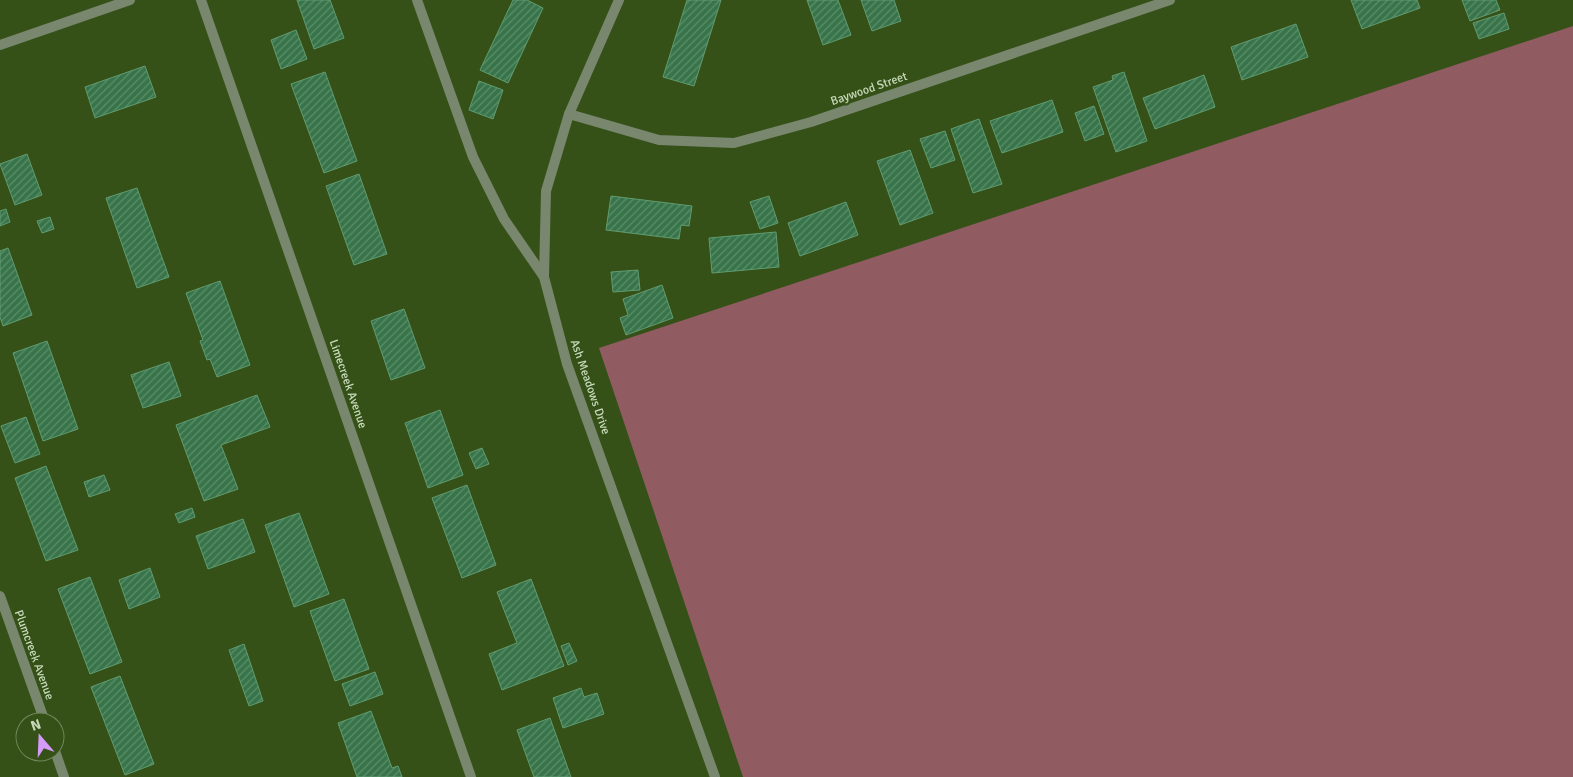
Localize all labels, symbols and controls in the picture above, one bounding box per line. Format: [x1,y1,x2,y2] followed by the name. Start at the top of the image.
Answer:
[829,69,909,109] street label: Baywood Street
[326,338,370,430] street label: Limecreek Avenue
[567,338,613,436] street label: Ash Meadows Drive
[11,608,57,702] street label: Plumcreek Avenue
[15,712,65,762] north arrow
[29,716,43,735] text: N

